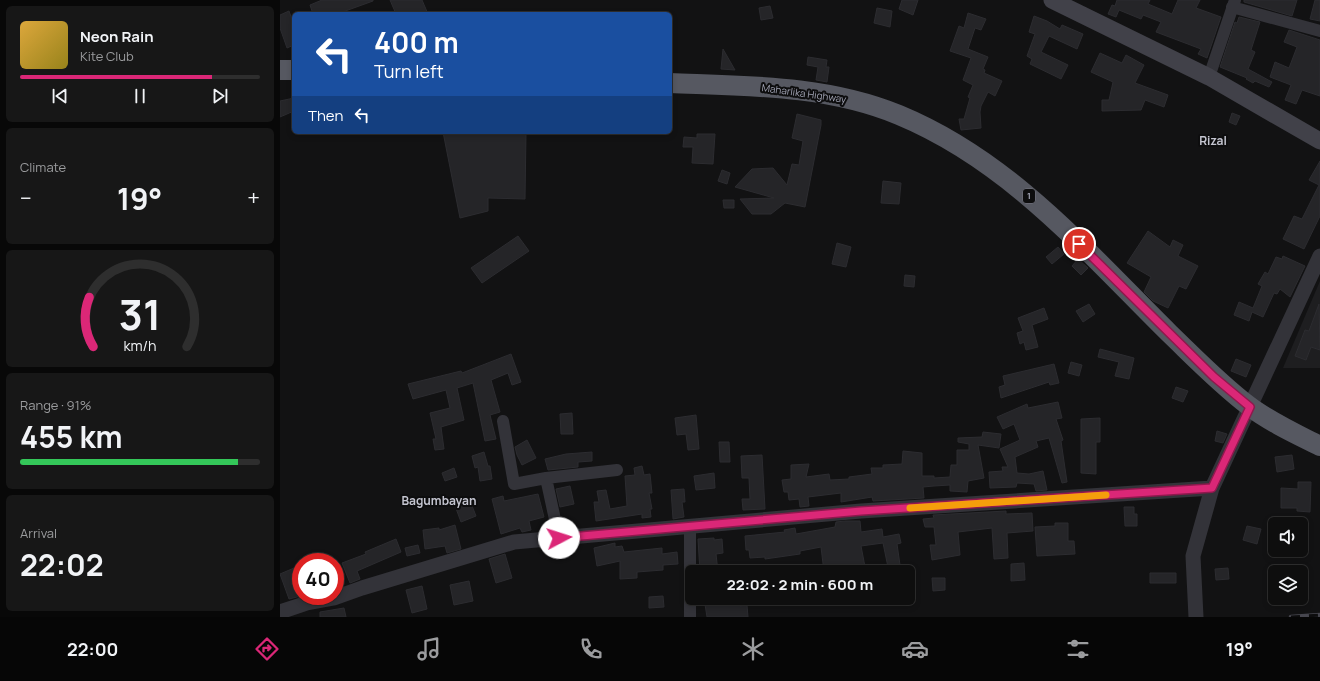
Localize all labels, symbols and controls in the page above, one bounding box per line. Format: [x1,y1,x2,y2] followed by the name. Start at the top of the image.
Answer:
[374,23,459,61] text: 400 m
[80,26,154,47] text: Neon Rain
[308,28,360,80] icon: left
[80,47,134,65] text: Kite Club
[374,59,444,83] text: Turn left
[761,80,848,106] street label: Maharlika Highway
[49,85,71,107] icon: previous
[129,85,151,107] icon: pause
[209,85,231,107] icon: next
[351,104,373,126] icon: left
[308,105,343,126] text: Then
[1199,132,1227,149] district label: Rizal
[20,158,66,176] text: Climate
[117,178,162,219] text: 19°
[20,183,32,213] text: −
[247,183,260,213] text: +
[1023,189,1035,203] road number: 1
[1062,227,1096,261] pin
[1068,233,1090,255] icon: arrive
[119,285,161,341] text: 31
[123,335,157,354] text: km/h
[20,396,91,414] text: Range · 91%
[20,416,123,457] text: 455 km
[401,492,477,509] district label: Bagumbayan
[538,517,580,559] position arrow
[1268,517,1308,605] map controls
[1268,517,1308,557] button: sound
[20,524,57,542] text: Arrival
[20,544,104,585] text: 22:02
[292,553,344,605] speed limit sign: 40
[1268,565,1308,605] button: layers
[727,574,873,595] text: 22:02 · 2 min · 600 m
[253,635,281,663] icon: directions
[415,635,443,663] icon: music
[577,635,605,663] icon: phone
[739,635,767,663] icon: climate
[901,635,929,663] icon: car
[1064,635,1092,663] icon: filters
[67,637,118,661] text: 22:00
[1226,637,1253,661] text: 19°

